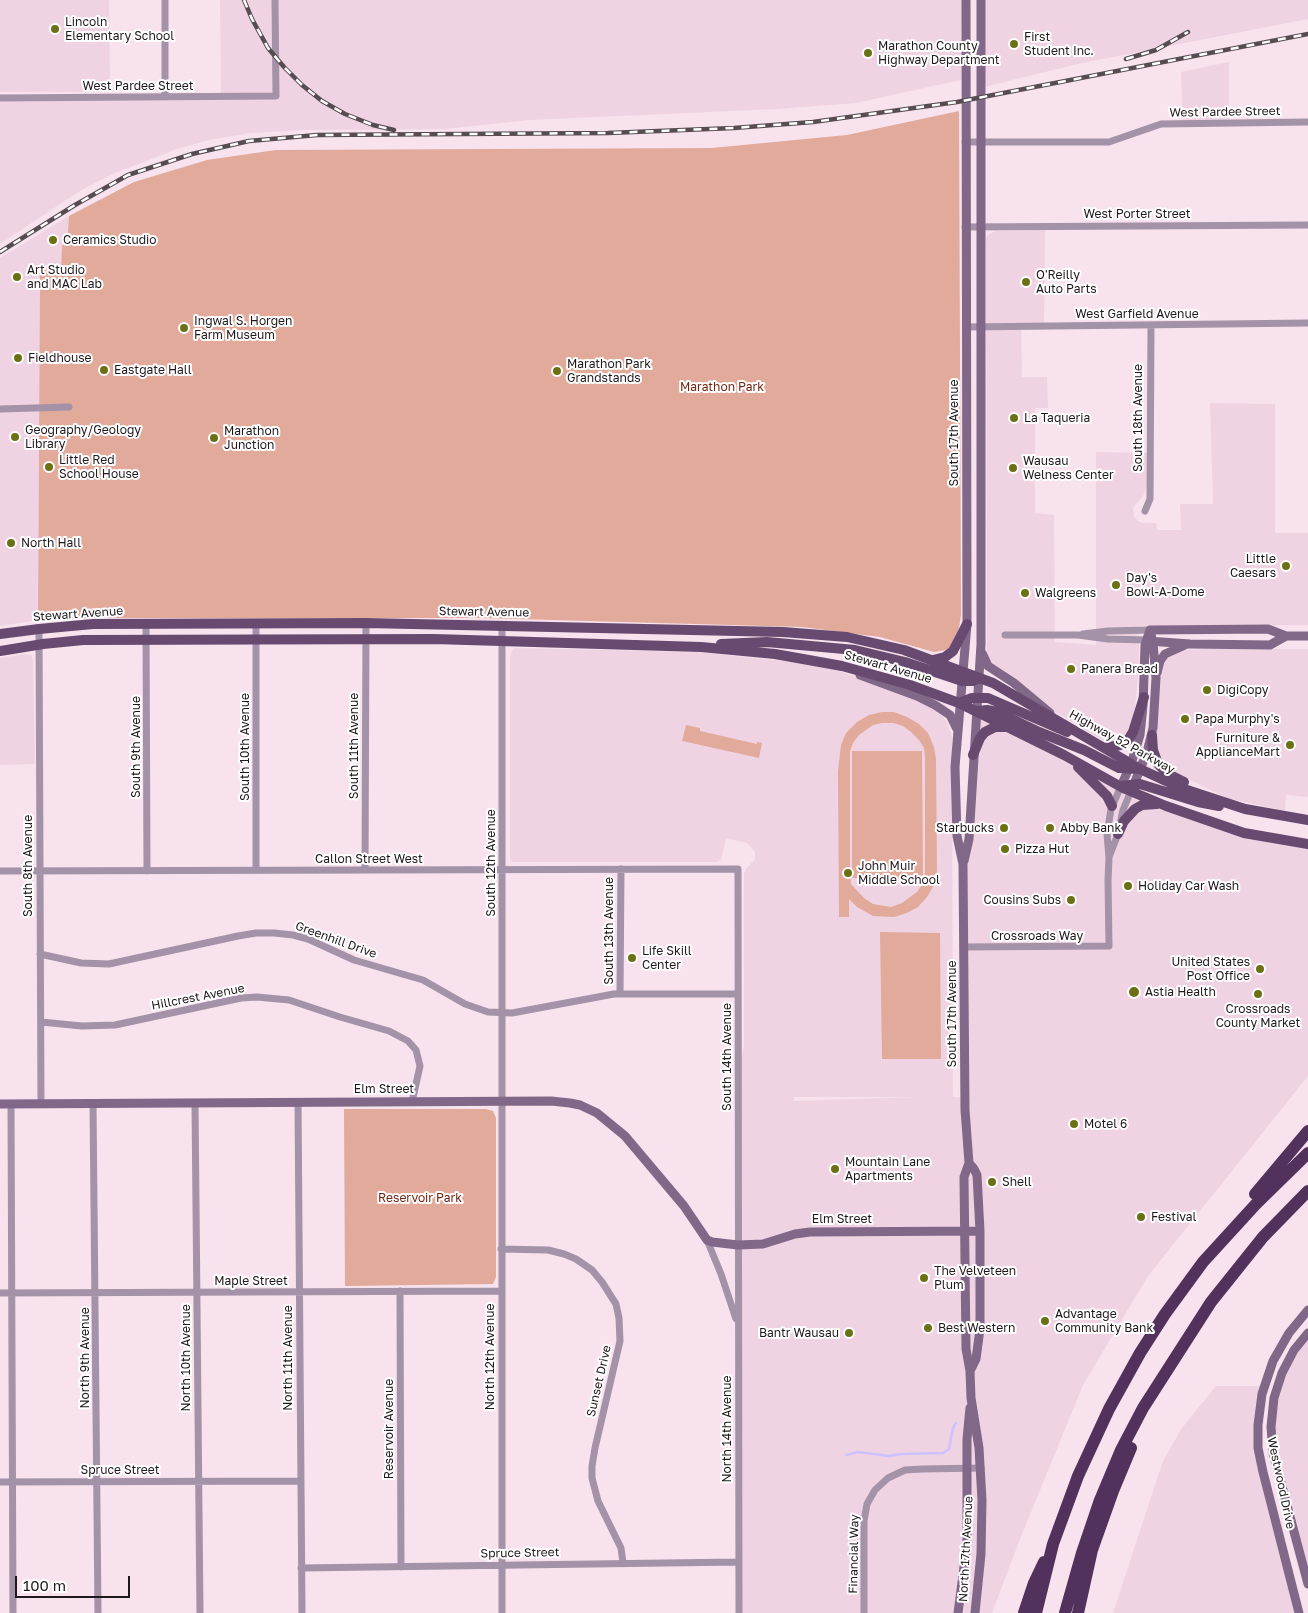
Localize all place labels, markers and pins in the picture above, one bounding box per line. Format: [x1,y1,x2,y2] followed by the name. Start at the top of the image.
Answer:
[65,15,174,43] place label: Lincoln Elementary School
[49,23,61,35] marker: Lincoln Elementary School
[1024,30,1094,58] place label: First Student Inc.
[1008,38,1020,50] marker: First Student Inc.
[878,39,1000,67] place label: Marathon County Highway Department
[862,47,874,59] marker: Marathon County Highway Department
[63,233,156,247] place label: Ceramics Studio
[47,234,59,246] marker: Ceramics Studio
[27,263,102,291] place label: Art Studio and MAC Lab
[1036,268,1097,296] place label: O'Reilly Auto Parts
[11,271,23,283] marker: Art Studio and MAC Lab
[1020,276,1032,288] marker: O'Reilly Auto Parts
[194,314,292,342] place label: Ingwal S. Horgen Farm Museum
[178,322,190,334] marker: Ingwal S. Horgen Farm Museum
[28,351,92,365] place label: Fieldhouse
[12,352,24,364] marker: Fieldhouse
[567,357,651,385] place label: Marathon Park Grandstands
[114,363,192,377] place label: Eastgate Hall
[98,364,110,376] marker: Eastgate Hall
[551,365,563,377] marker: Marathon Park Grandstands
[1024,411,1090,425] place label: La Taqueria
[1008,412,1020,424] marker: La Taqueria
[25,423,141,451] place label: Geography/Geology Library
[224,424,279,452] place label: Marathon Junction
[9,431,21,443] marker: Geography/Geology Library
[208,432,220,444] marker: Marathon Junction
[59,453,139,481] place label: Little Red School House
[1023,454,1114,482] place label: Wausau Welness Center
[43,461,55,473] marker: Little Red School House
[1007,462,1019,474] marker: Wausau Welness Center
[21,536,81,550] place label: North Hall
[5,537,17,549] marker: North Hall
[1230,552,1276,580] place label: Little Caesars
[1280,560,1292,572] marker: Little Caesars
[1126,571,1205,599] place label: Day's Bowl-A-Dome
[1110,579,1122,591] marker: Day's Bowl-A-Dome
[1035,586,1096,600] place label: Walgreens
[1019,587,1031,599] marker: Walgreens
[1081,662,1158,676] place label: Panera Bread
[1065,663,1077,675] marker: Panera Bread
[1217,683,1268,697] place label: DigiCopy
[1201,684,1213,696] marker: DigiCopy
[1195,712,1280,726] place label: Papa Murphy's
[1179,713,1191,725] marker: Papa Murphy's
[1196,731,1280,759] place label: Furniture & ApplianceMart
[1284,739,1296,751] marker: Furniture & ApplianceMart
[936,821,994,835] place label: Starbucks
[1060,821,1121,835] place label: Abby Bank
[998,822,1010,834] marker: Starbucks
[1044,822,1056,834] marker: Abby Bank
[1015,842,1069,856] place label: Pizza Hut
[999,843,1011,855] marker: Pizza Hut
[858,859,940,887] place label: John Muir Middle School
[842,867,854,879] marker: John Muir Middle School
[1138,879,1239,893] place label: Holiday Car Wash
[1122,880,1134,892] marker: Holiday Car Wash
[983,893,1061,907] place label: Cousins Subs
[1065,894,1077,906] marker: Cousins Subs
[642,944,692,972] place label: Life Skill Center
[626,952,638,964] marker: Life Skill Center
[1171,955,1250,983] place label: United States Post Office
[1254,963,1266,975] marker: United States Post Office
[1127,985,1141,999] marker: Astia Health
[1145,985,1216,999] place label: Astia Health
[1252,988,1264,1000] marker: Crossroads County Market
[1216,1002,1300,1030] place label: Crossroads County Market
[1084,1117,1127,1131] place label: Motel 6
[1068,1118,1080,1130] marker: Motel 6
[845,1155,930,1183] place label: Mountain Lane Apartments
[829,1163,841,1175] marker: Mountain Lane Apartments
[1002,1175,1032,1189] place label: Shell
[986,1176,998,1188] marker: Shell
[1151,1210,1196,1224] place label: Festival
[1135,1211,1147,1223] marker: Festival
[934,1264,1016,1292] place label: The Velveteen Plum
[918,1272,930,1284] marker: The Velveteen Plum
[1055,1307,1153,1335] place label: Advantage Community Bank
[1039,1315,1051,1327] marker: Advantage Community Bank
[938,1321,1015,1335] place label: Best Western
[922,1322,934,1334] marker: Best Western
[759,1326,839,1340] place label: Bantr Wausau
[843,1327,855,1339] marker: Bantr Wausau

